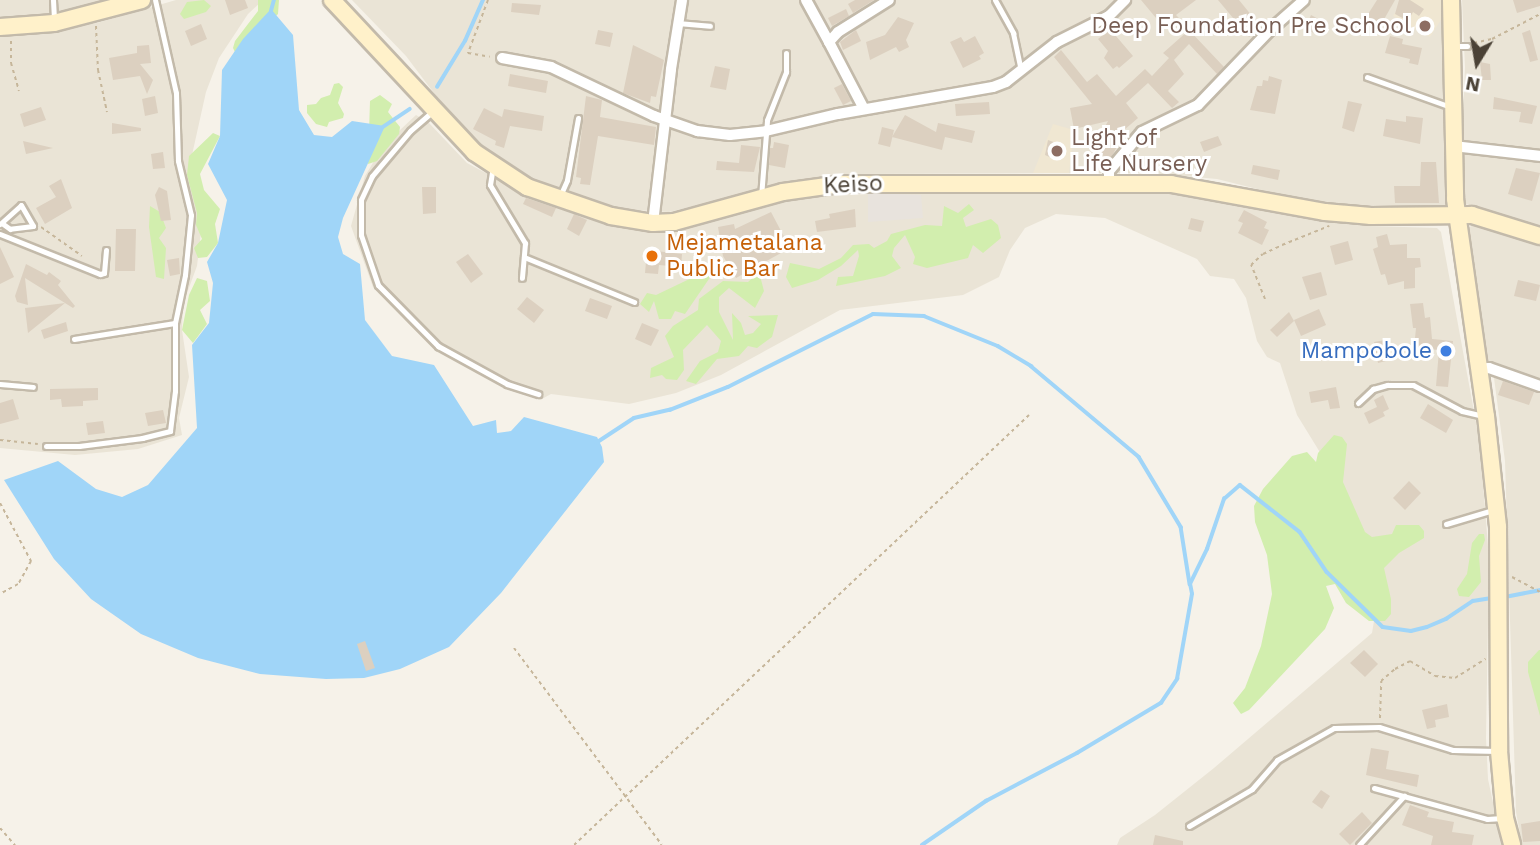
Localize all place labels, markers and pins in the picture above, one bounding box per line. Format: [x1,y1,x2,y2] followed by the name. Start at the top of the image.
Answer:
[1091,12,1411,40] place label: Deep Foundation Pre School
[1417,18,1433,34] marker: Deep Foundation Pre School
[1071,124,1207,178] place label: Light of Life Nursery
[1049,143,1065,159] marker: Light of Life Nursery
[666,229,823,283] place label: Mejametalana Public Bar
[644,248,660,264] marker: Mejametalana Public Bar
[1301,337,1432,365] place label: Mampobole
[1438,343,1454,359] marker: Mampobole

